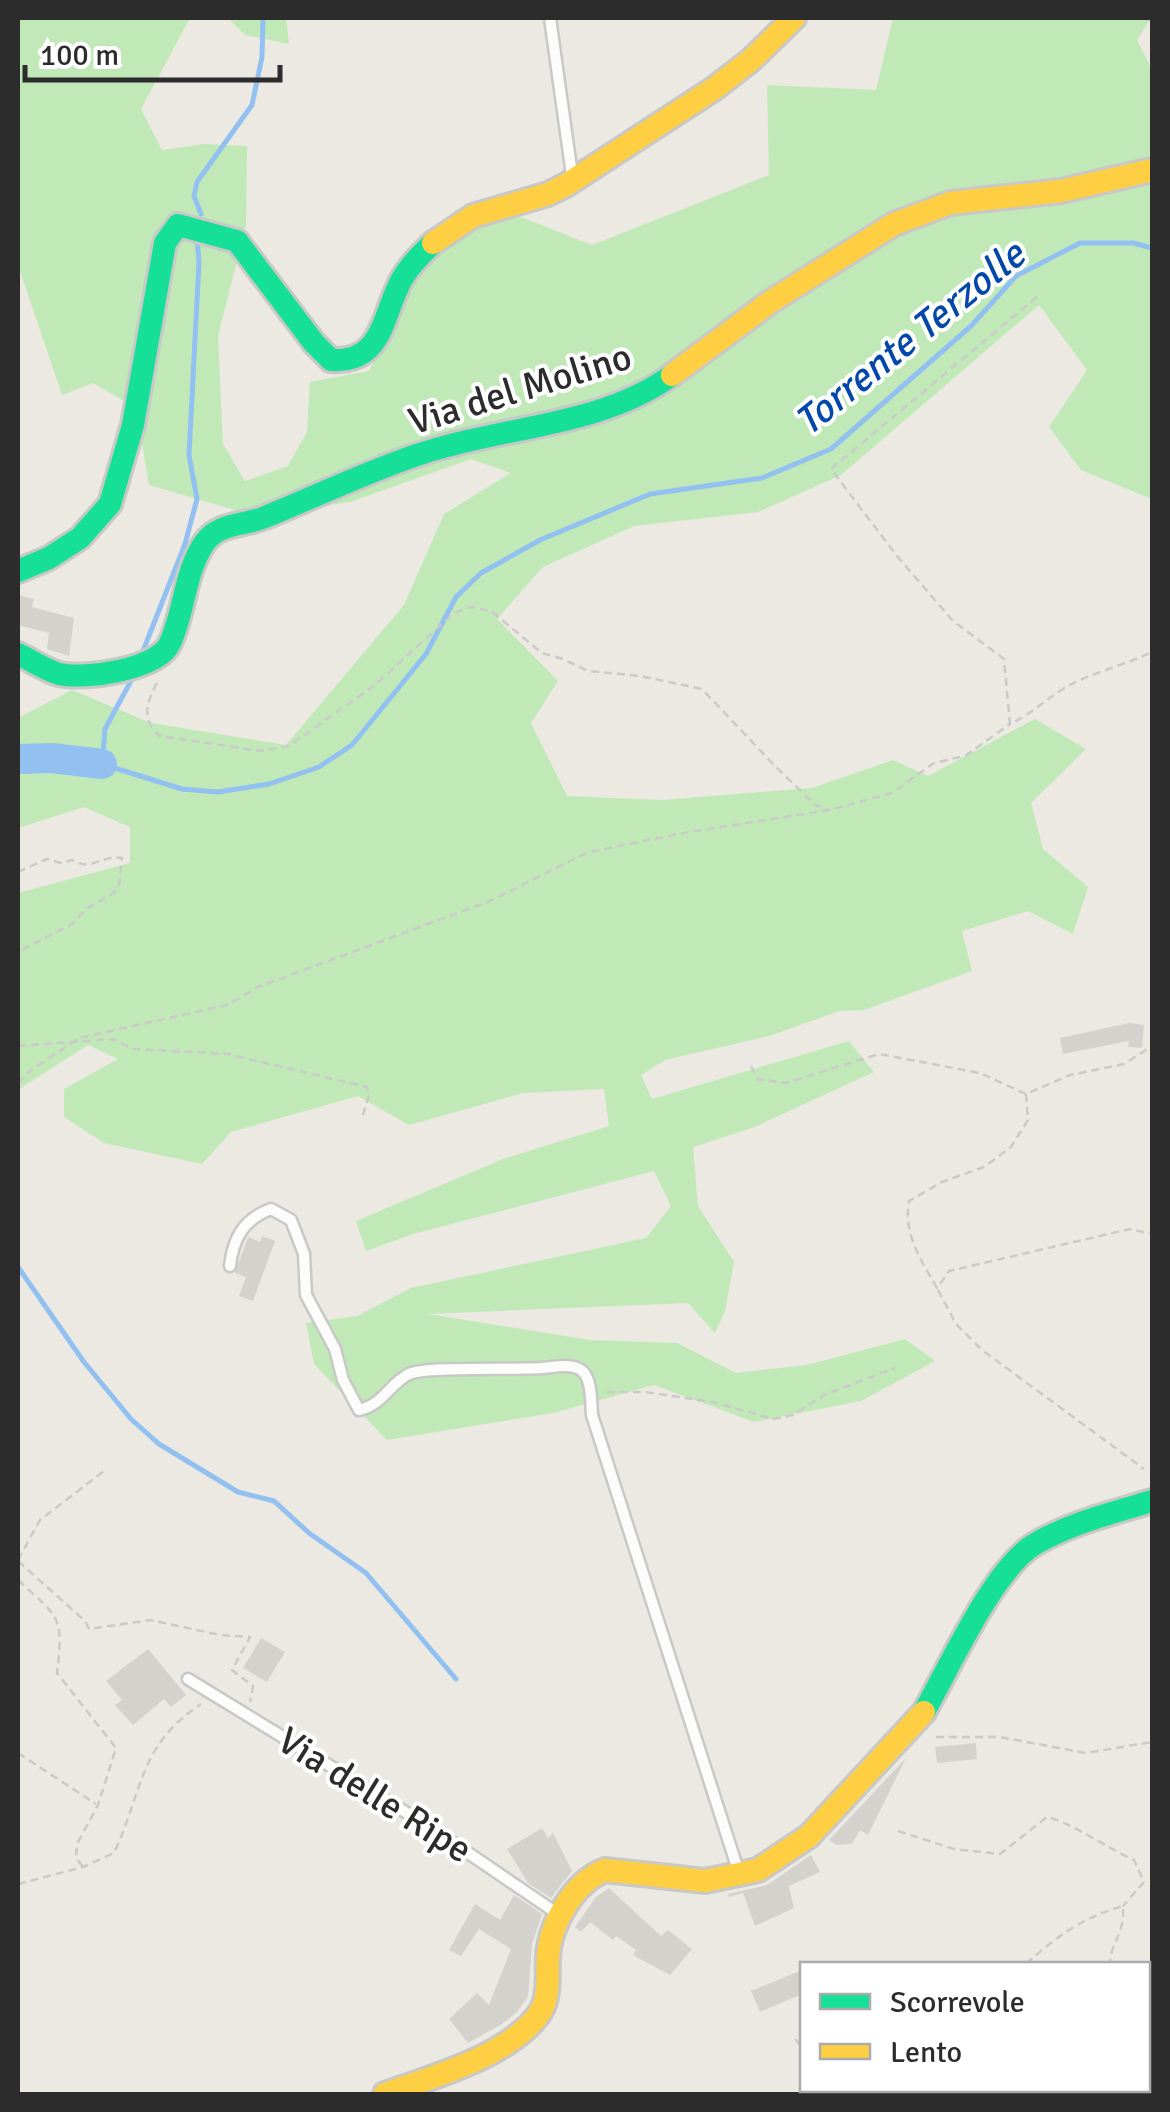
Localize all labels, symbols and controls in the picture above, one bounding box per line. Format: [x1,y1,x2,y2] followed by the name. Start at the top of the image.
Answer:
[25,20,280,82] scale bar
[40,37,119,74] text: 100 m
[785,229,1037,446] water label: Torrente Terzolle
[403,333,637,445] street label: Via del Molino
[269,1717,481,1873] street label: Via delle Ripe
[800,1962,1150,2092] legend
[890,1984,1025,2021] text: Scorrevole
[890,2034,962,2071] text: Lento

